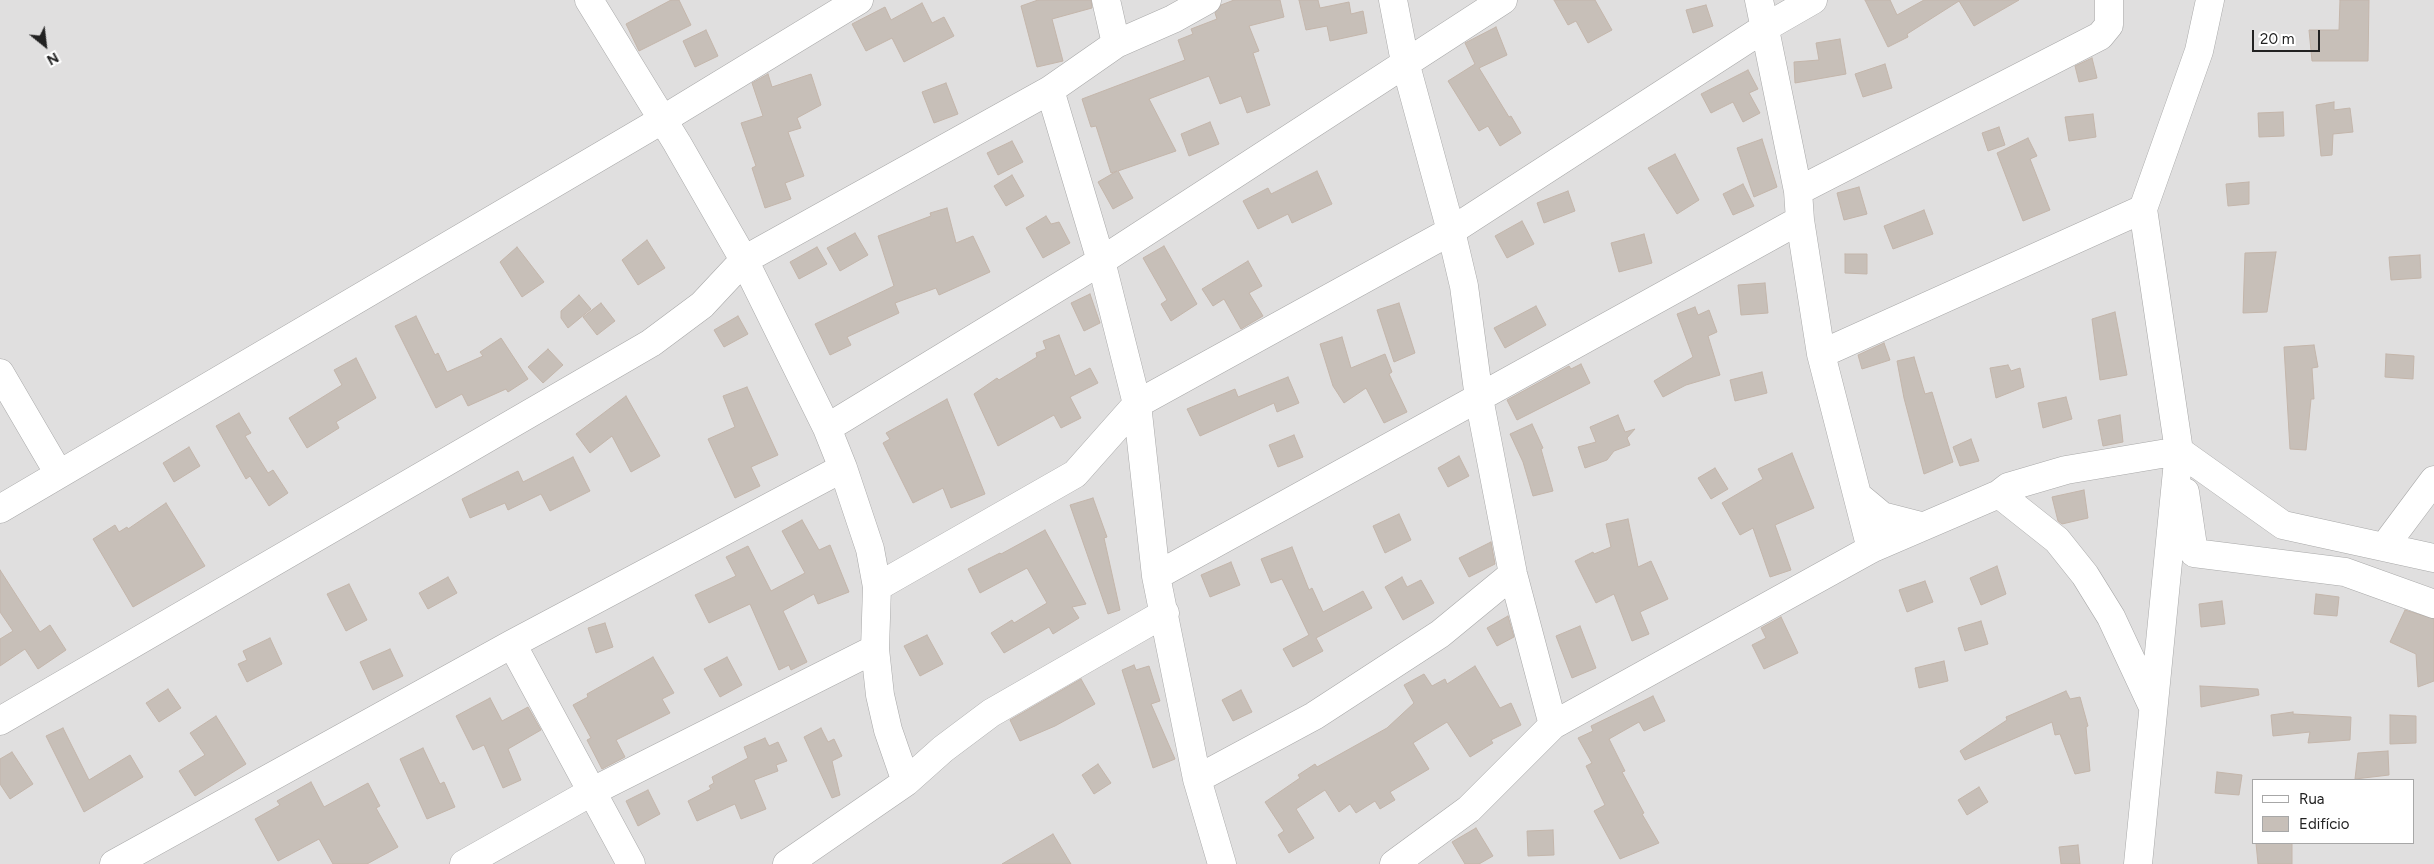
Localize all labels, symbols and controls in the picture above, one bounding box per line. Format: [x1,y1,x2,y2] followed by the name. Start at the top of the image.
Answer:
[20,20,70,70] north arrow
[2254,20,2322,52] scale bar
[2260,30,2294,48] text: 20 m
[44,48,61,69] text: N
[2252,779,2414,844] legend
[2299,790,2324,808] text: Rua
[2299,815,2349,833] text: Edifício

